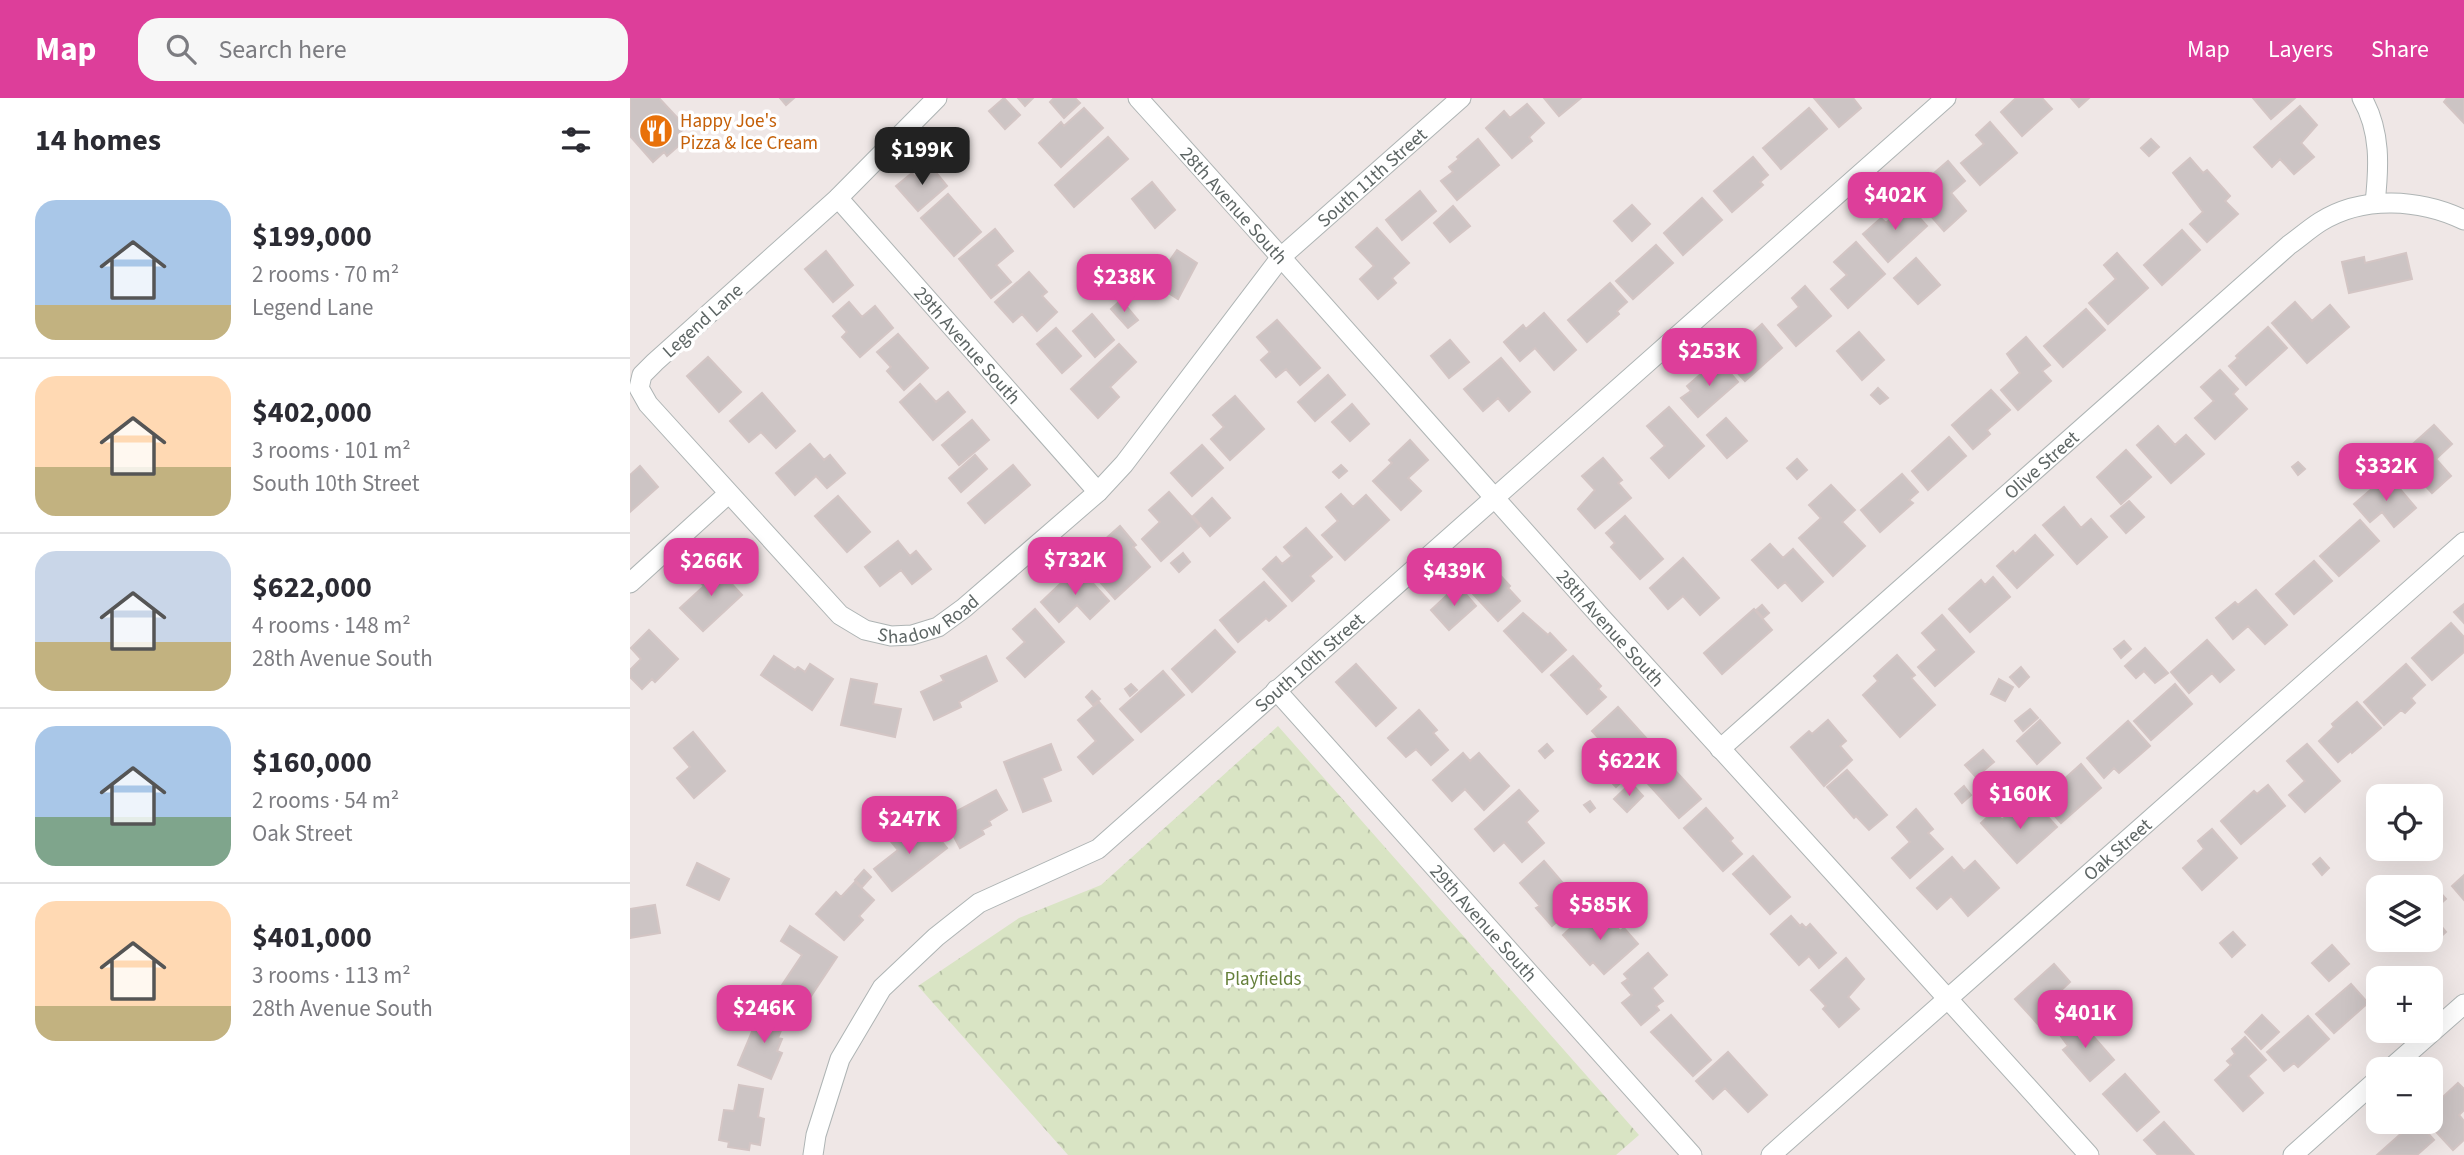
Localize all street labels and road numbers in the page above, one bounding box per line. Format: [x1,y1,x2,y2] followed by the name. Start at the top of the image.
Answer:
[1312,122,1434,234] street label: South 11th Street
[1173,141,1293,271] street label: 28th Avenue South
[657,278,749,365] street label: Legend Lane
[907,281,1026,411] street label: 29th Avenue South
[1999,425,2086,506] street label: Olive Street
[1550,564,1670,693] street label: 28th Avenue South
[875,589,986,651] street label: Shadow Road
[1249,607,1371,719] street label: South 10th Street
[2078,812,2159,888] street label: Oak Street
[1423,859,1543,988] street label: 29th Avenue South

